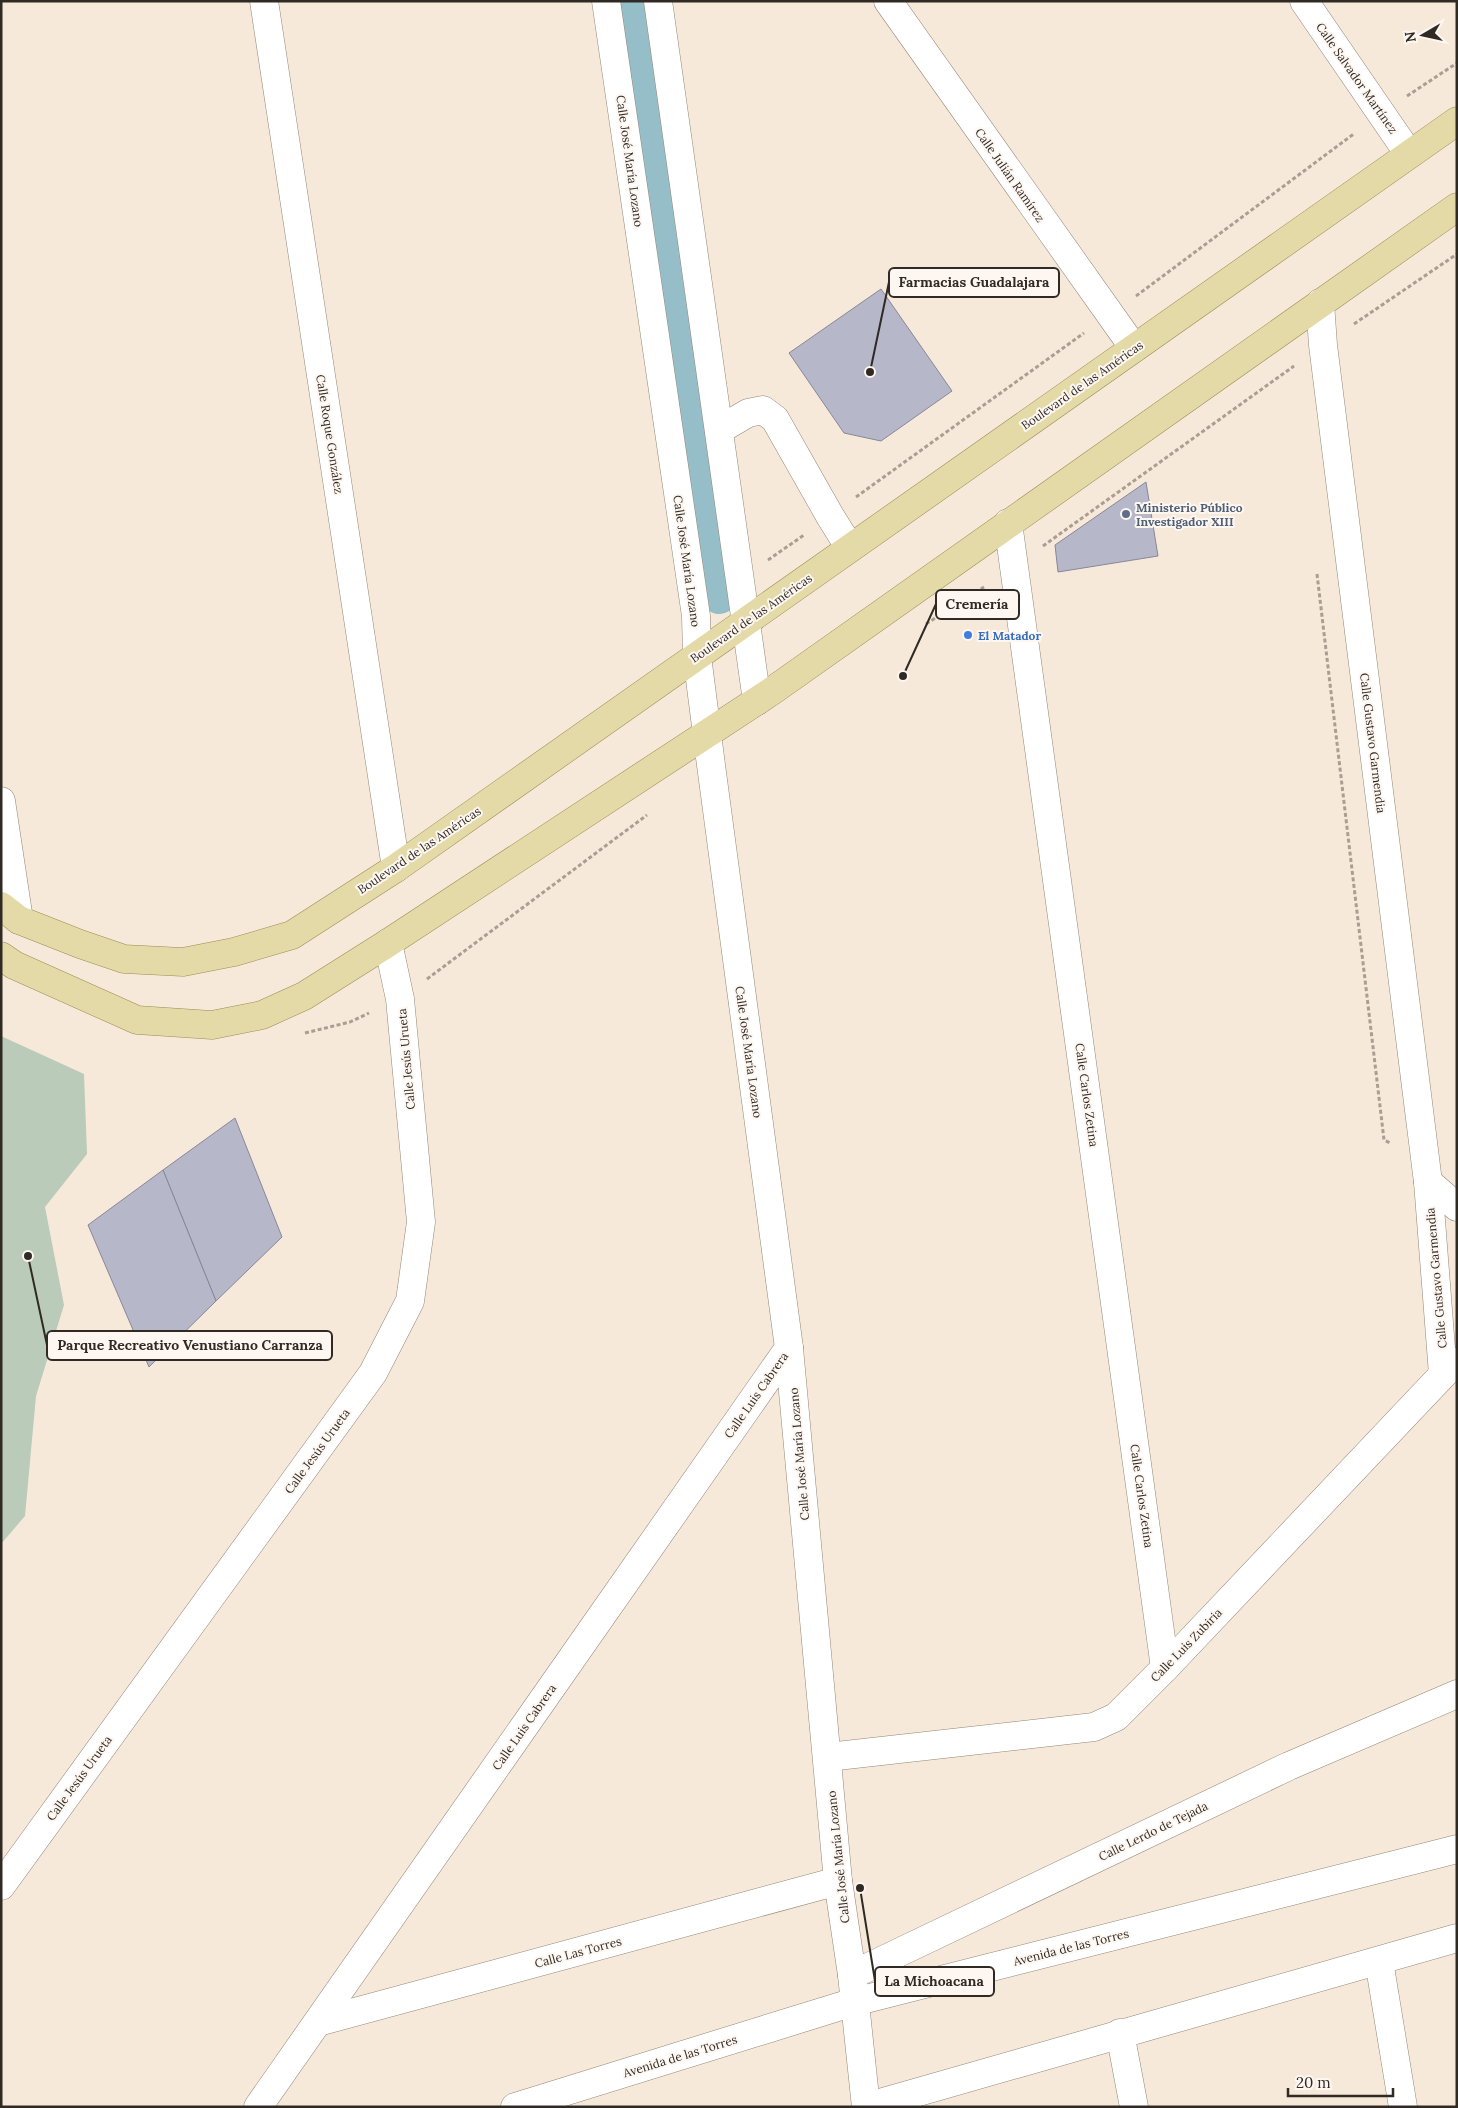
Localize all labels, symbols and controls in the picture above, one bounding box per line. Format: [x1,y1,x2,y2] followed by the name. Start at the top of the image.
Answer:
[1398,10,1448,60] north arrow
[1313,20,1401,136] street label: Calle Salvador Martínez
[1400,30,1420,44] text: N
[613,94,647,228] street label: Calle José María Lozano
[972,125,1048,225] street label: Calle Julián Ramírez
[889,268,1059,297] callout: Farmacias Guadalajara
[899,273,1050,291] text: Farmacias Guadalajara
[1018,337,1146,433] street label: Boulevard de las Américas
[313,373,347,495] street label: Calle Roque González
[670,494,704,628] street label: Calle José María Lozano
[1136,500,1243,529] place label: Ministerio Público Investigador XIII
[1120,508,1132,520] marker: Ministerio Público Investigador XIII
[687,570,815,666] street label: Boulevard de las Américas
[936,590,1019,619] callout: Cremería
[946,595,1009,613] text: Cremería
[978,628,1041,643] place label: El Matador
[962,629,974,641] marker: El Matador
[1357,672,1389,814] street label: Calle Gustavo Garmendia
[355,803,484,897] street label: Boulevard de las Américas
[732,985,766,1119] street label: Calle José María Lozano
[394,1008,418,1110] street label: Calle Jesús Urueta
[1072,1042,1102,1148] street label: Calle Carlos Zetina
[1422,1207,1450,1349] street label: Calle Gustavo Garmendia
[47,1331,332,1360] callout: Parque Recreativo Venustiano Carranza
[57,1336,323,1354] text: Parque Recreativo Venustiano Carranza
[721,1349,791,1441] street label: Calle Luis Cabrera
[786,1387,812,1521] street label: Calle José María Lozano
[281,1405,353,1497] street label: Calle Jesús Urueta
[1127,1443,1157,1549] street label: Calle Carlos Zetina
[1147,1605,1225,1685] street label: Calle Luis Zubiria
[489,1681,559,1773] street label: Calle Luis Cabrera
[43,1732,115,1824] street label: Calle Jesús Urueta
[824,1790,852,1924] street label: Calle José María Lozano
[1096,1798,1210,1864] street label: Calle Lerdo de Tejada
[1011,1925,1131,1969] street label: Avenida de las Torres
[533,1933,624,1971] street label: Calle Las Torres
[875,1967,994,1996] callout: La Michoacana
[884,1972,984,1990] text: La Michoacana
[620,2031,739,2081] street label: Avenida de las Torres
[1288,2066,1393,2098] scale bar
[1296,2073,1331,2092] text: 20 m

